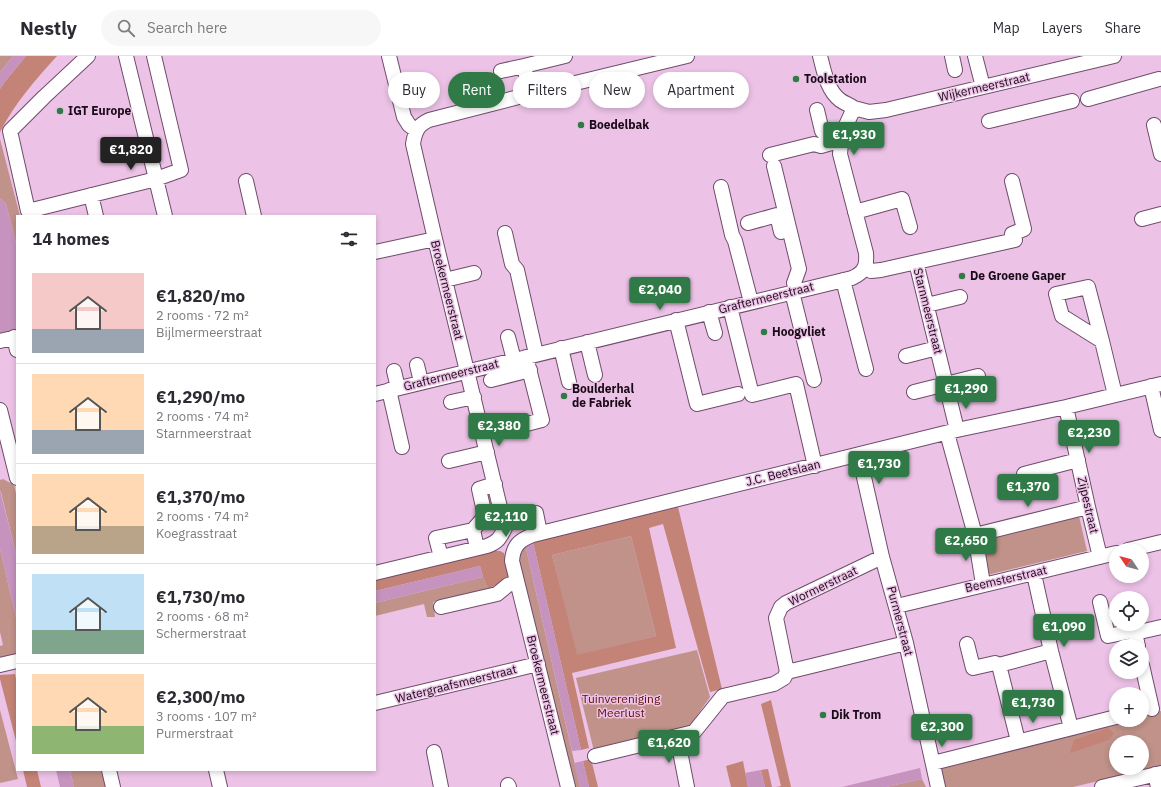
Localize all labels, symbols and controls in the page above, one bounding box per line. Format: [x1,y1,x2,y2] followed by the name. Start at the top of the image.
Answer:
[101,10,381,46] search box
[20,16,77,40] text: Nestly
[115,17,137,39] icon: search
[147,18,227,37] text: Search here
[993,19,1020,37] text: Map
[1042,19,1083,37] text: Layers
[1105,19,1141,37] text: Share
[937,69,1031,104] street label: Wijkermeerstraat
[804,71,867,86] place label: Toolstation
[388,72,440,108] chip: Buy
[448,72,505,108] chip: Rent
[513,72,581,108] chip: Filters
[589,72,645,108] chip: New
[653,72,749,108] chip: Apartment
[791,74,801,84] marker: Toolstation
[68,103,131,118] place label: IGT Europe
[55,106,65,116] marker: IGT Europe
[589,117,649,132] place label: Boedelbak
[576,120,586,130] marker: Boedelbak
[821,122,887,156] pin: €1,930
[832,126,876,143] text: €1,930
[98,137,164,171] pin: €1,820
[109,141,153,158] text: €1,820
[32,228,109,250] text: 14 homes
[338,228,360,250] icon: filters
[428,239,467,341] street label: Broekermeerstraat
[911,266,946,356] street label: Starnmeerstraat
[970,268,1066,283] place label: De Groene Gaper
[957,271,967,281] marker: De Groene Gaper
[627,277,693,311] pin: €2,040
[717,278,815,317] street label: Graftermeerstraat
[638,281,682,298] text: €2,040
[156,285,245,307] text: €1,820/mo
[64,289,112,337] icon: home
[156,307,249,324] text: 2 rooms · 72 m²
[156,324,262,341] text: Bijlmermeerstraat
[772,324,826,339] place label: Hoogvliet
[759,327,769,337] marker: Hoogvliet
[402,355,500,394] street label: Graftermeerstraat
[933,376,999,410] pin: €1,290
[944,380,988,397] text: €1,290
[572,381,634,410] place label: Boulderhal de Fabriek
[156,386,245,408] text: €1,290/mo
[64,390,112,438] icon: home
[559,391,569,401] marker: Boulderhal de Fabriek
[156,408,249,425] text: 2 rooms · 74 m²
[466,413,532,447] pin: €2,380
[477,417,521,434] text: €2,380
[1056,420,1122,454] pin: €2,230
[1067,424,1111,441] text: €2,230
[156,425,252,442] text: Starnmeerstraat
[846,451,912,485] pin: €1,730
[857,455,901,472] text: €1,730
[744,456,822,489] street label: J.C. Beetslaan
[995,474,1061,508] pin: €1,370
[1075,475,1102,535] street label: Zijpestraat
[1006,478,1050,495] text: €1,370
[156,486,245,508] text: €1,370/mo
[64,490,112,538] icon: home
[473,504,539,538] pin: €2,110
[156,508,249,525] text: 2 rooms · 74 m²
[484,508,528,525] text: €2,110
[156,525,237,542] text: Koegrasstraat
[933,528,999,562] pin: €2,650
[944,532,988,549] text: €2,650
[1109,543,1149,583] north arrow
[1109,543,1149,775] map controls
[786,562,860,609] street label: Wormerstraat
[963,562,1048,595] street label: Beemsterstraat
[884,584,917,657] street label: Purmerstraat
[156,586,245,608] text: €1,730/mo
[64,590,112,638] icon: home
[1109,591,1149,631] button: locate
[156,608,249,625] text: 2 rooms · 68 m²
[1031,614,1097,648] pin: €1,090
[1042,618,1086,635] text: €1,090
[156,625,247,642] text: Schermerstraat
[524,634,563,736] street label: Broekermeerstraat
[1109,639,1149,679] button: layers
[394,661,518,706] street label: Watergraafsmeerstraat
[156,686,245,708] text: €2,300/mo
[1109,687,1149,727] button: +
[64,690,112,738] icon: home
[1000,690,1066,724] pin: €1,730
[582,691,661,720] park label: Tuinvereniging Meerlust
[1011,694,1055,711] text: €1,730
[831,707,881,722] place label: Dik Trom
[156,708,257,725] text: 3 rooms · 107 m²
[818,710,828,720] marker: Dik Trom
[909,714,975,748] pin: €2,300
[920,718,964,735] text: €2,300
[156,725,233,742] text: Purmerstraat
[636,730,702,764] pin: €1,620
[647,734,691,751] text: €1,620
[1109,735,1149,775] button: −

